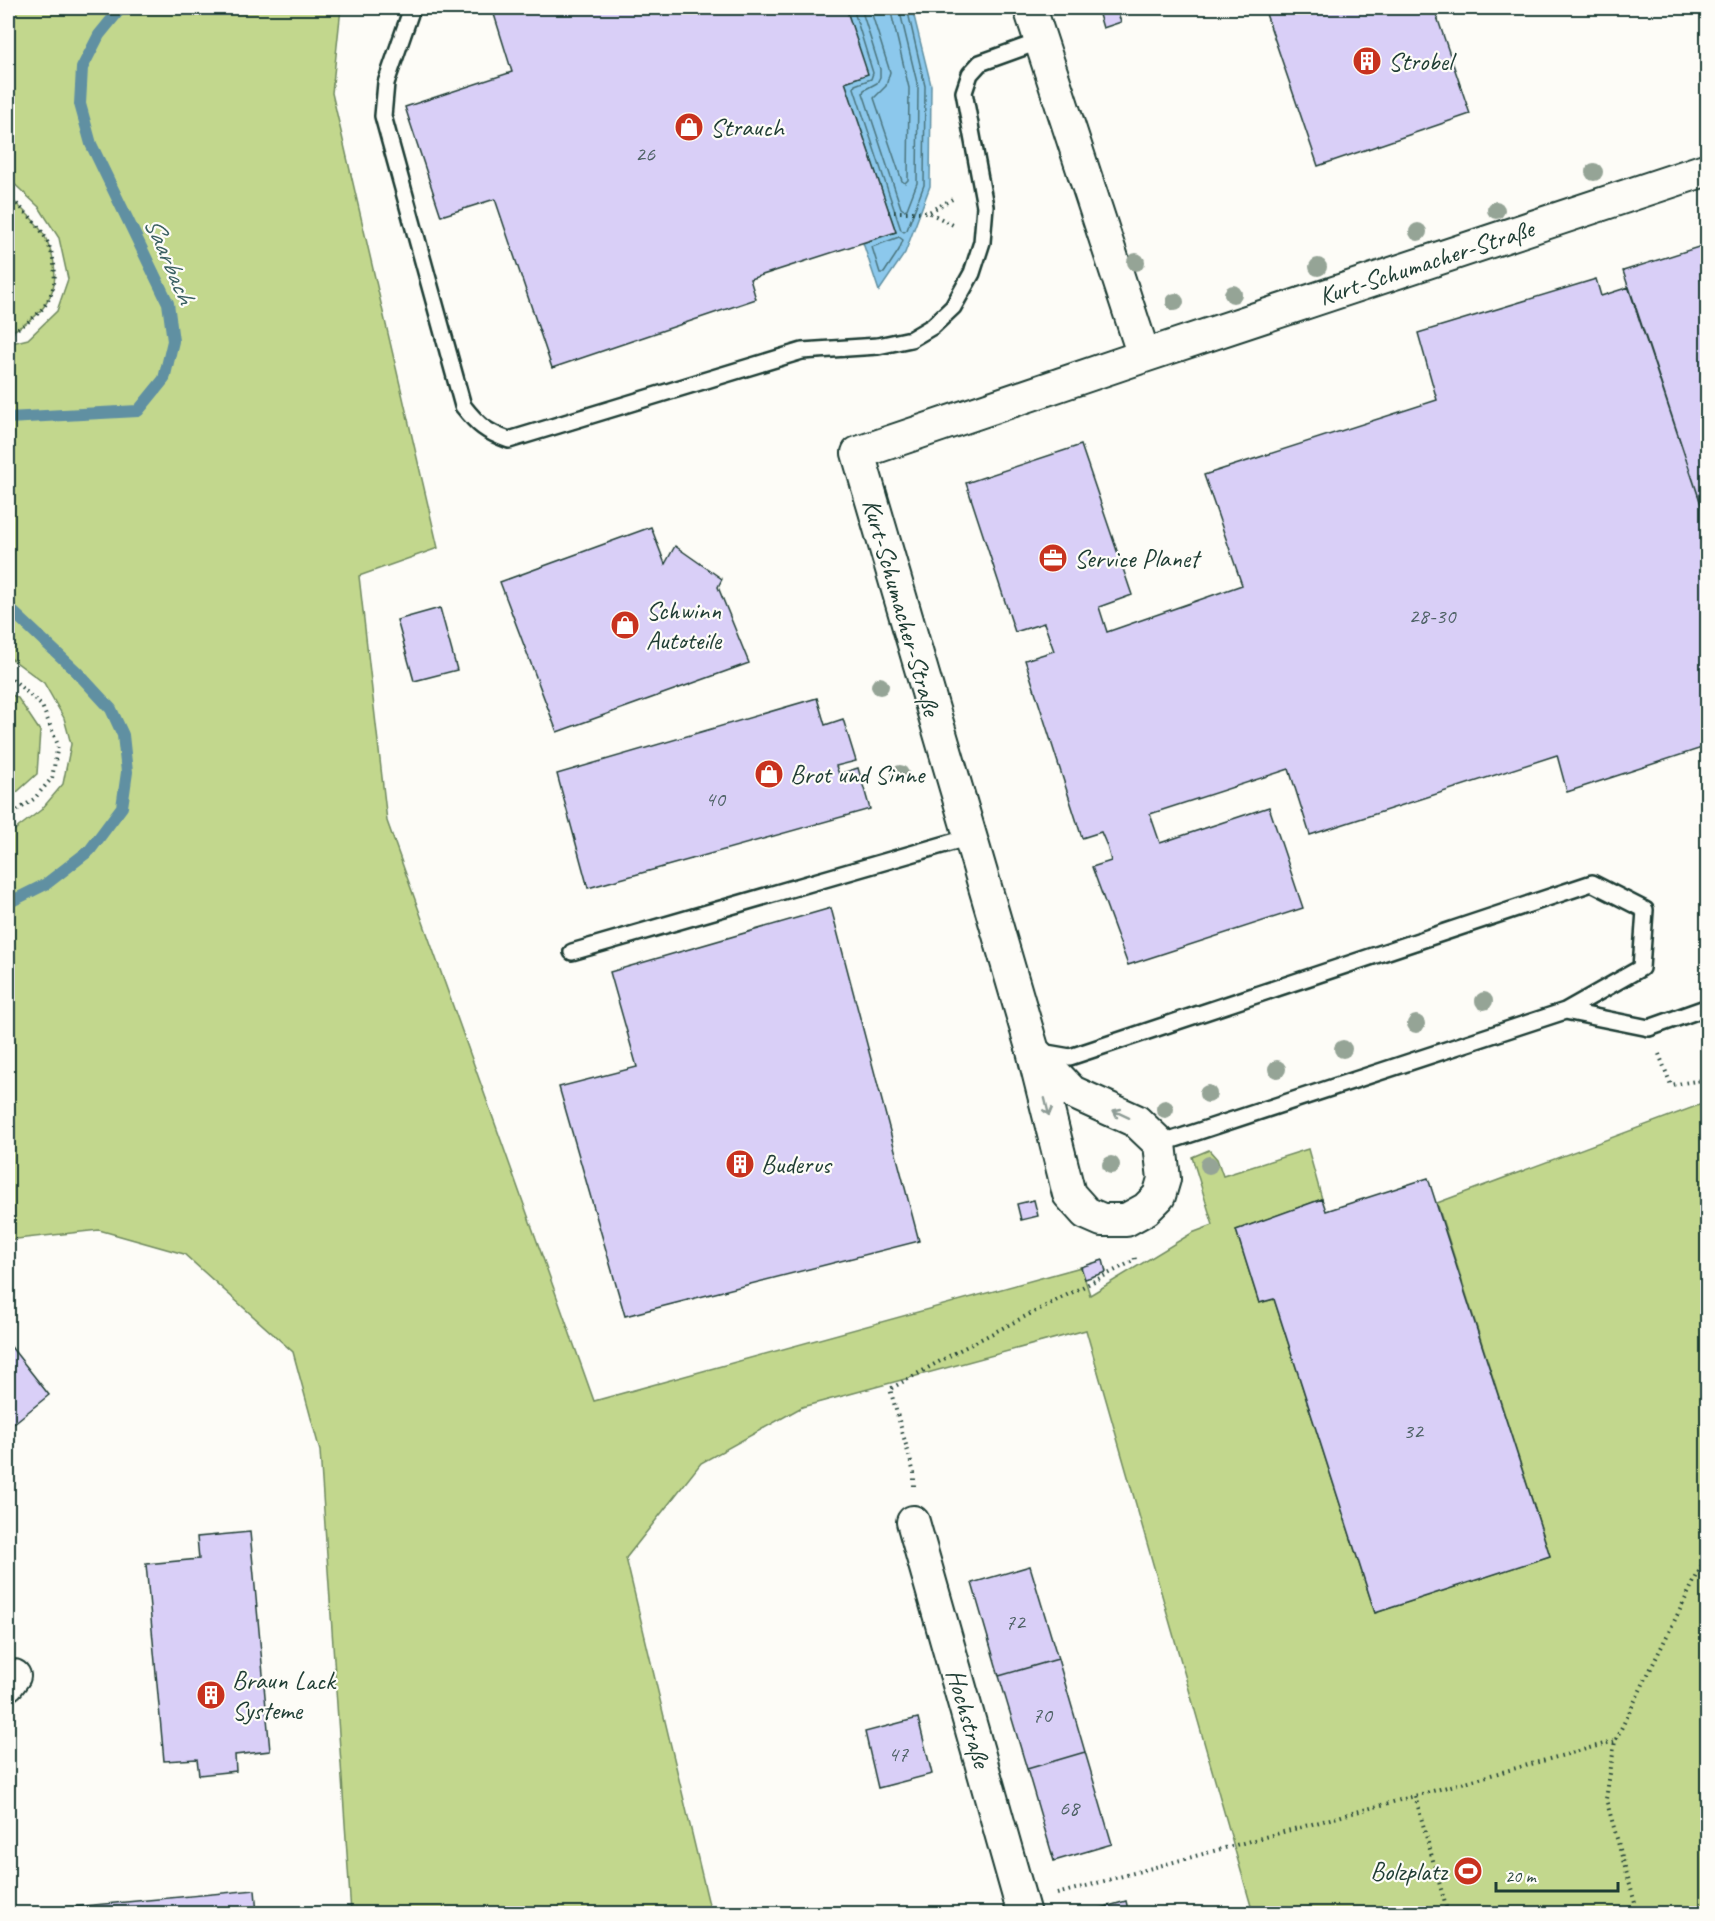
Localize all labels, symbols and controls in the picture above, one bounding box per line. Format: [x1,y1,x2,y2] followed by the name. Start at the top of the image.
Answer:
[1351,45,1383,77] building icon: Strobel
[1388,45,1457,78] place label: Strobel
[673,111,705,143] shop icon: Strauch
[710,111,786,144] place label: Strauch
[635,140,656,168] house number: 26
[1315,211,1540,313] street label: Kurt-Schumacher-Straße
[137,212,204,311] water label: Saarbach
[855,495,949,722] street label: Kurt-Schumacher-Straße
[1037,542,1069,574] office icon: Service Planet
[1074,542,1202,575] place label: Service Planet
[646,594,723,657] place label: Schwinn Autoteile
[1409,602,1457,630] house number: 28-30
[609,609,641,641] shop icon: Schwinn Autoteile
[753,758,785,790] shop icon: Brot und Sinne
[790,758,927,791] place label: Brot und Sinne
[705,785,727,813] house number: 40
[1041,1098,1053,1117] one-way arrow
[1112,1108,1130,1120] one-way arrow
[724,1148,756,1180] building icon: Buderus
[761,1148,833,1181] place label: Buderus
[1403,1417,1425,1445] house number: 32
[1005,1608,1027,1636] house number: 72
[232,1664,337,1727] place label: Braun Lack Systeme
[939,1665,999,1774] street label: Hochstraße
[195,1679,227,1711] building icon: Braun Lack Systeme
[1032,1701,1054,1729] house number: 70
[888,1740,909,1768] house number: 47
[1059,1794,1081,1822] house number: 68
[1370,1855,1449,1888] place label: Bolzplatz
[1452,1855,1484,1887] sports icon: Bolzplatz
[1496,1855,1618,1893] scale bar
[1505,1865,1538,1887] text: 20 m

